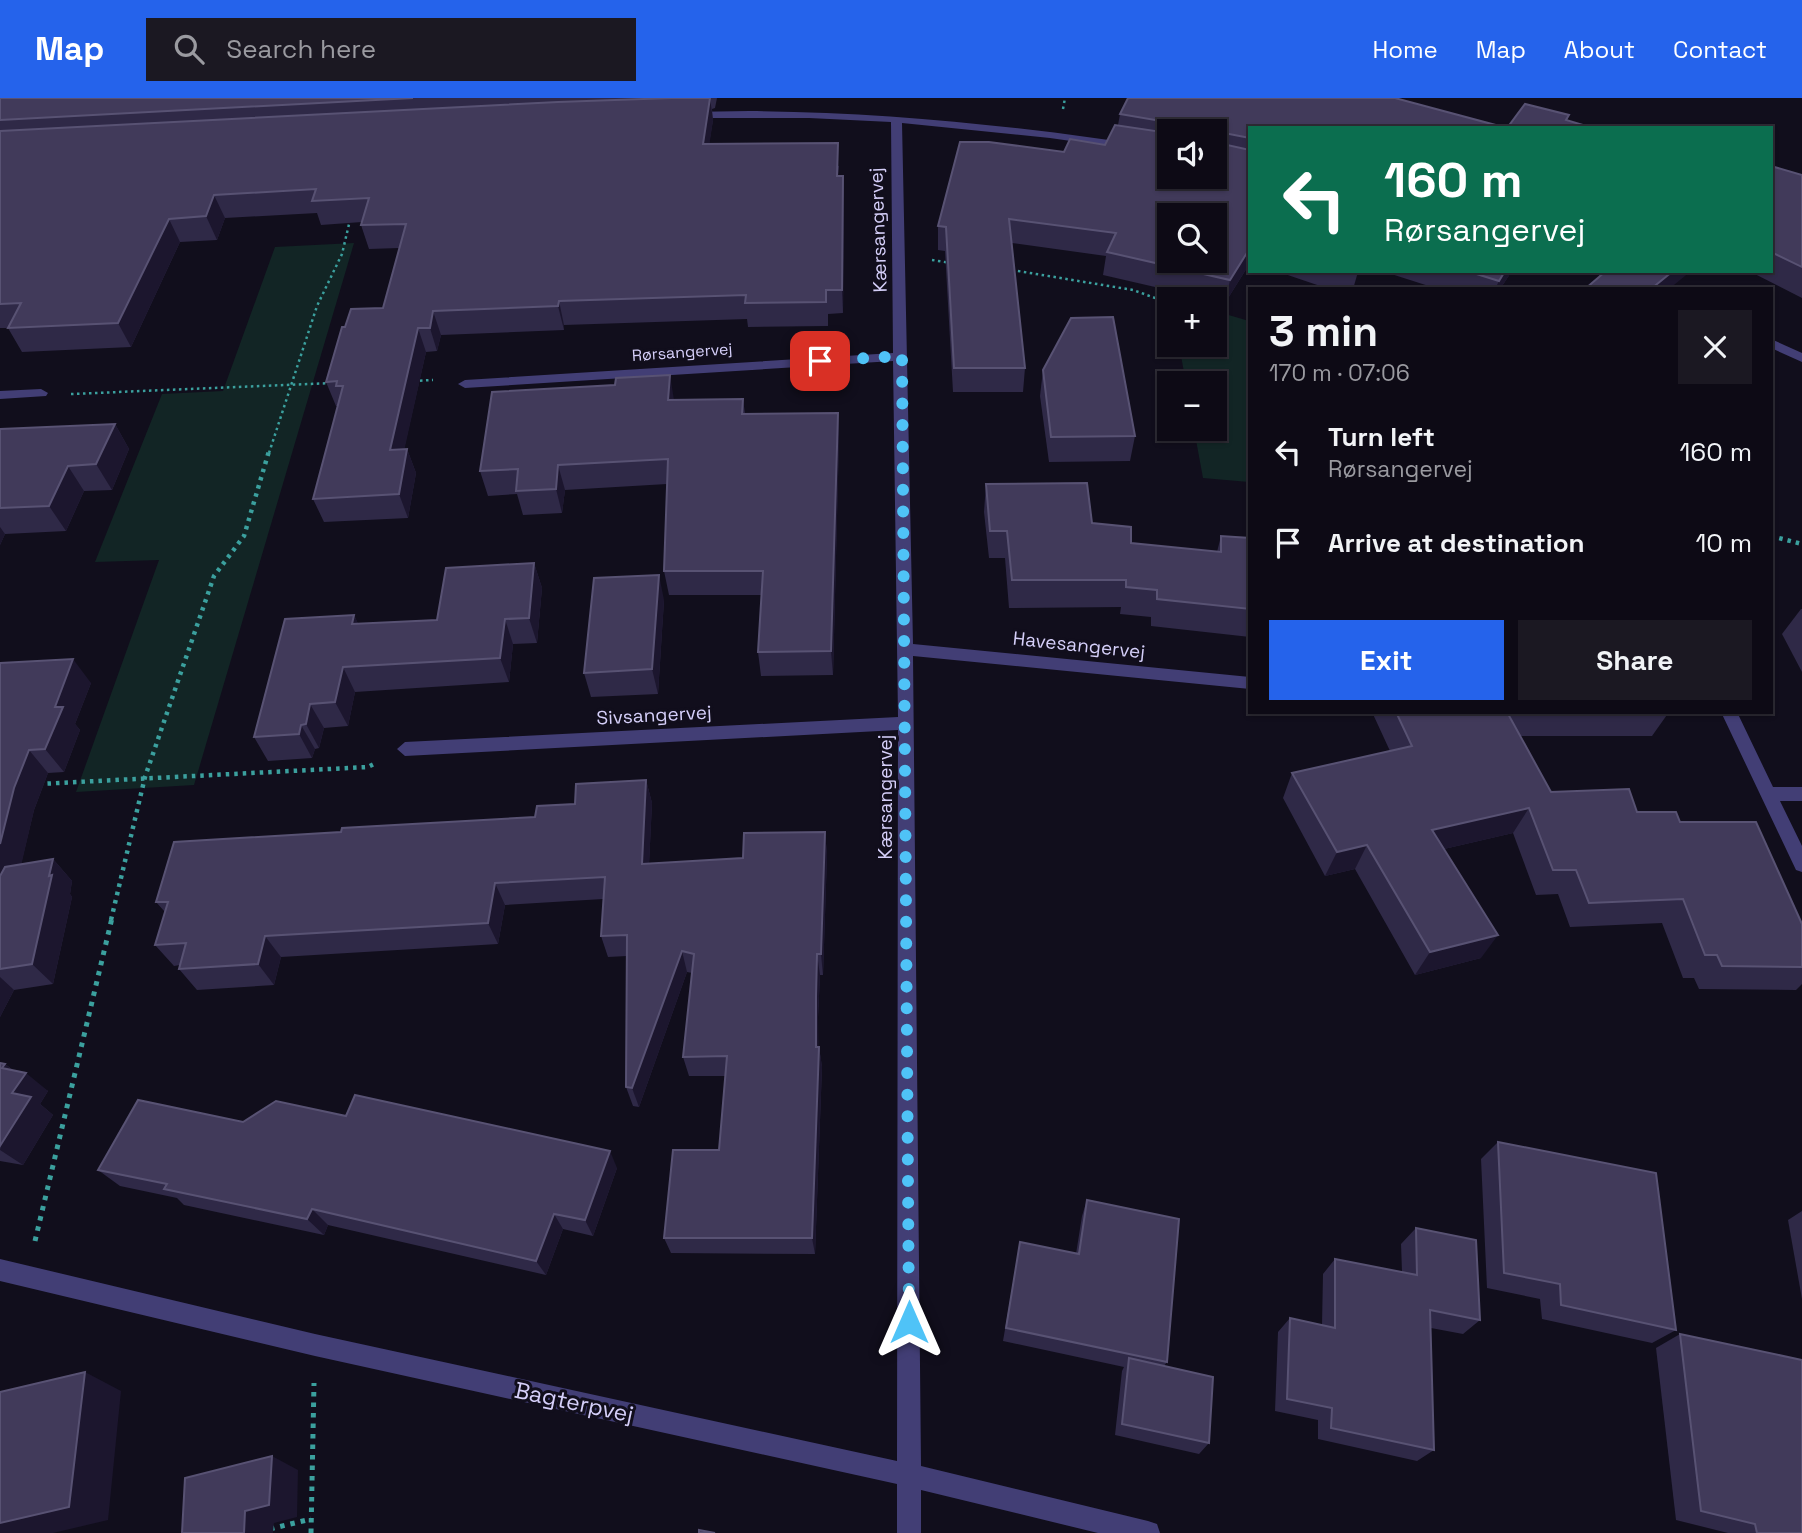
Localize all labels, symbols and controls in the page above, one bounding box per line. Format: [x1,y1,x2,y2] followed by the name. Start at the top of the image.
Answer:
[146,18,636,81] search box
[35,28,104,70] text: Map
[170,30,208,68] icon: search
[226,32,376,66] text: Search here
[1372,34,1438,65] text: Home
[1476,34,1526,65] text: Map
[1564,34,1635,65] text: About
[1673,34,1767,65] text: Contact
[1157,119,1227,441] map controls
[1157,119,1227,189] button: sound
[1384,149,1522,211] text: 160 m
[1269,154,1360,245] icon: left
[863,167,893,293] street label: Kærsangervej
[1157,203,1227,273] button: search
[1384,210,1585,250] text: Rørsangervej
[1157,287,1227,357] button: +
[1269,305,1378,358] text: 3 min
[1678,310,1752,384] button: close
[790,331,850,391] pin
[631,338,733,366] street label: Rørsangervej
[801,342,839,380] icon: arrive
[1269,358,1410,388] text: 170 m · 07:06
[1157,371,1227,441] button: −
[1328,420,1435,454] text: Turn left
[1269,433,1307,471] icon: left
[1680,435,1752,469] text: 160 m
[1328,454,1473,484] text: Rørsangervej
[1269,524,1307,562] icon: arrive
[1328,526,1585,560] text: Arrive at destination
[1695,526,1752,560] text: 10 m
[1269,620,1504,700] button: Exit
[1518,620,1752,700] button: Share
[1012,626,1146,664] street label: Havesangervej
[596,700,712,730] street label: Sivsangervej
[873,734,898,860] street label: Kærsangervej
[872,1285,946,1359] position arrow
[512,1375,636,1429] street label: Bagterpvej

